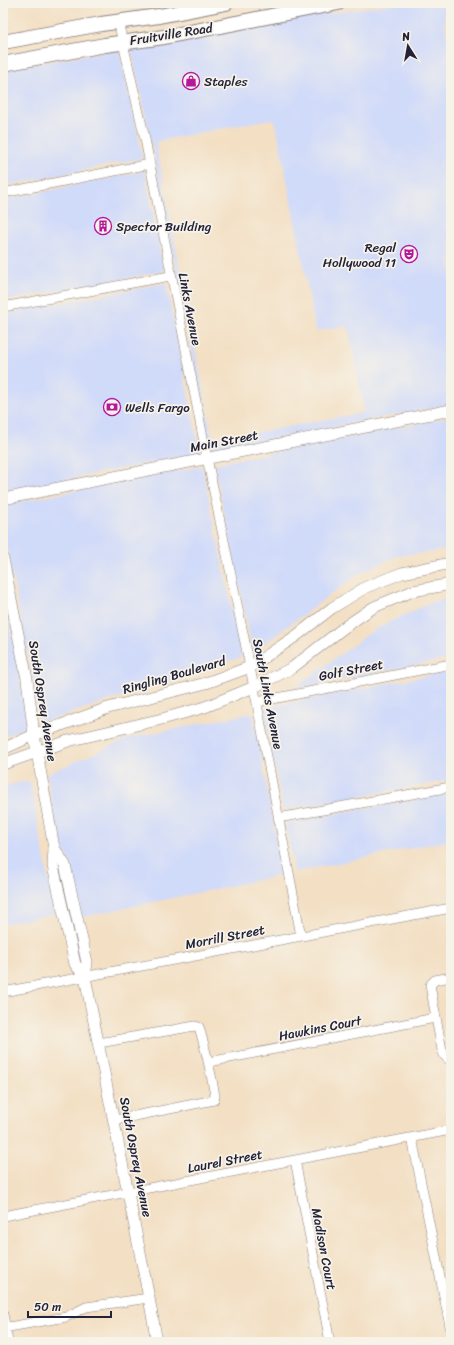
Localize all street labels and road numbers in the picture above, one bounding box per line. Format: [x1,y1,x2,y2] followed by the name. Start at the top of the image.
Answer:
[128,16,215,52] street label: Fruitville Road
[172,271,208,347] street label: Links Avenue
[188,423,260,459] street label: Main Street
[246,637,290,751] street label: South Links Avenue
[22,639,64,763] street label: South Osprey Avenue
[120,649,229,701] street label: Ringling Boulevard
[317,652,386,688] street label: Golf Street
[183,918,267,956] street label: Morrill Street
[277,1009,364,1047] street label: Hawkins Court
[113,1095,159,1219] street label: South Osprey Avenue
[186,1142,265,1180] street label: Laurel Street
[305,1206,343,1292] street label: Madison Court

